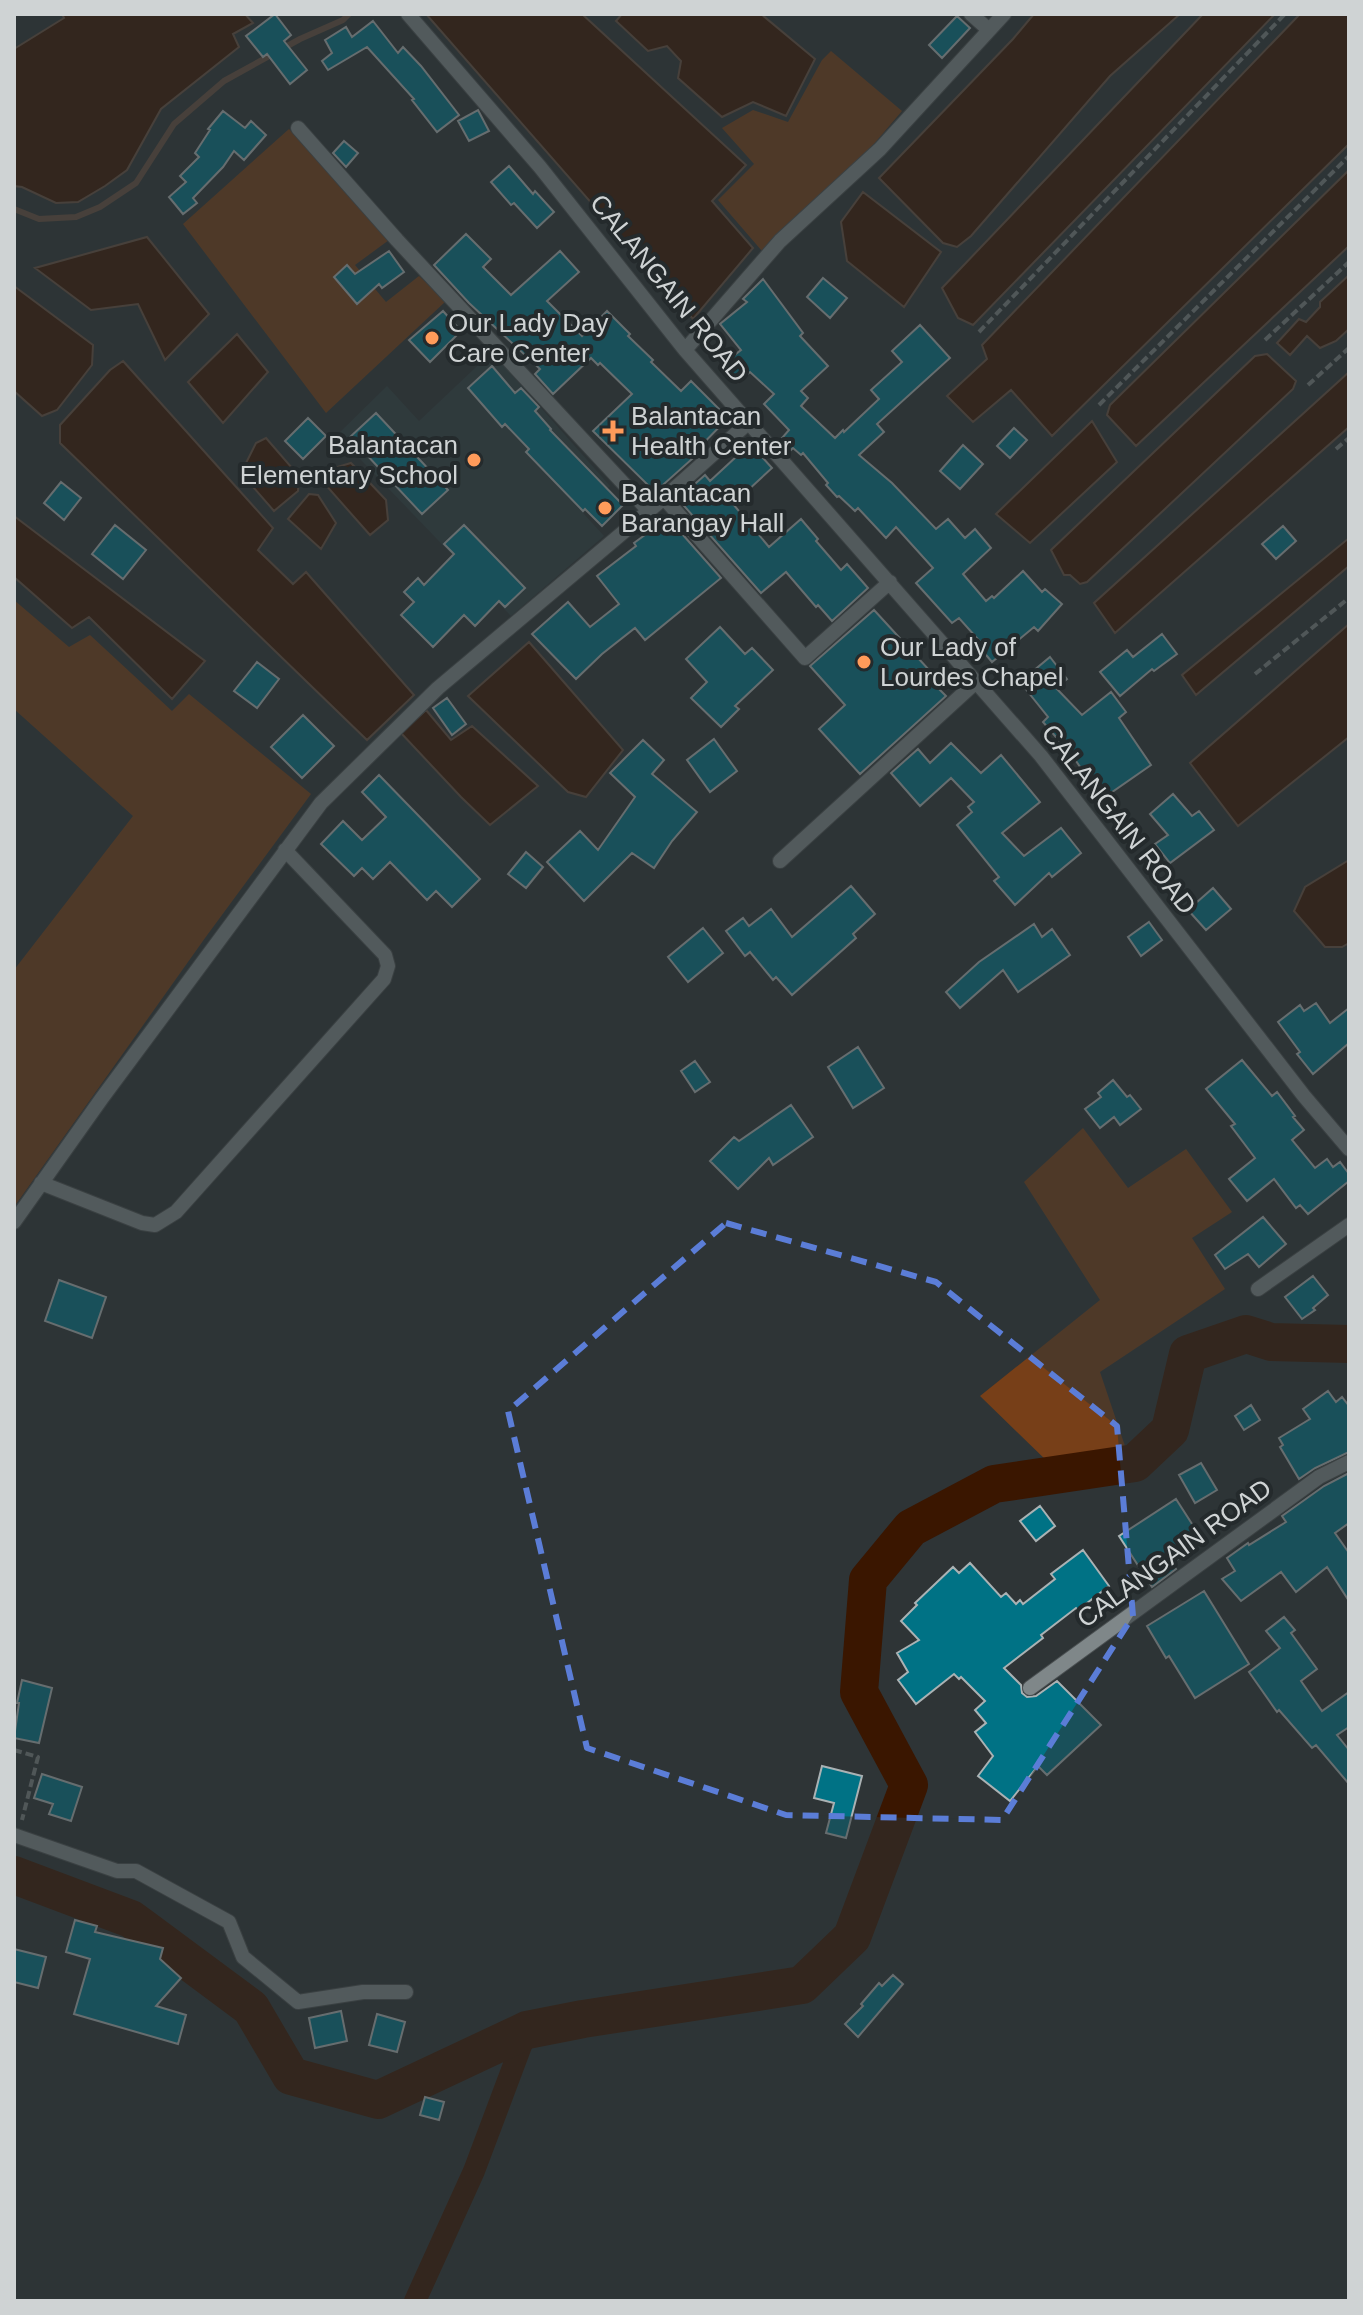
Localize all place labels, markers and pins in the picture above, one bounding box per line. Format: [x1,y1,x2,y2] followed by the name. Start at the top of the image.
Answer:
[448,308,608,368] place label: Our Lady Day Care Center
[423,329,441,347] marker: Our Lady Day Care Center
[631,401,792,461] place label: Balantacan Health Center
[602,420,624,442] marker: Balantacan Health Center
[240,430,458,490] place label: Balantacan Elementary School
[465,451,483,469] marker: Balantacan Elementary School
[621,478,784,538] place label: Balantacan Barangay Hall
[596,499,614,517] marker: Balantacan Barangay Hall
[880,632,1064,692] place label: Our Lady of Lourdes Chapel
[855,653,873,671] marker: Our Lady of Lourdes Chapel

